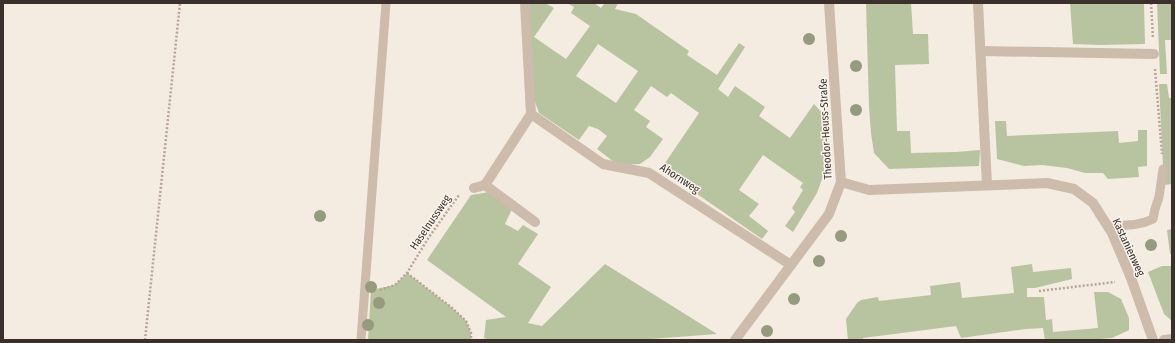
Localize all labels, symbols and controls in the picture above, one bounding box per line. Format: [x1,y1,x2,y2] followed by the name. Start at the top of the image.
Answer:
[816,78,835,180] street label: Theodor-Heuss-Straße
[657,161,703,197] street label: Ahornweg
[407,192,454,252] street label: Haselnussweg
[1109,216,1148,279] street label: Kastanienweg

